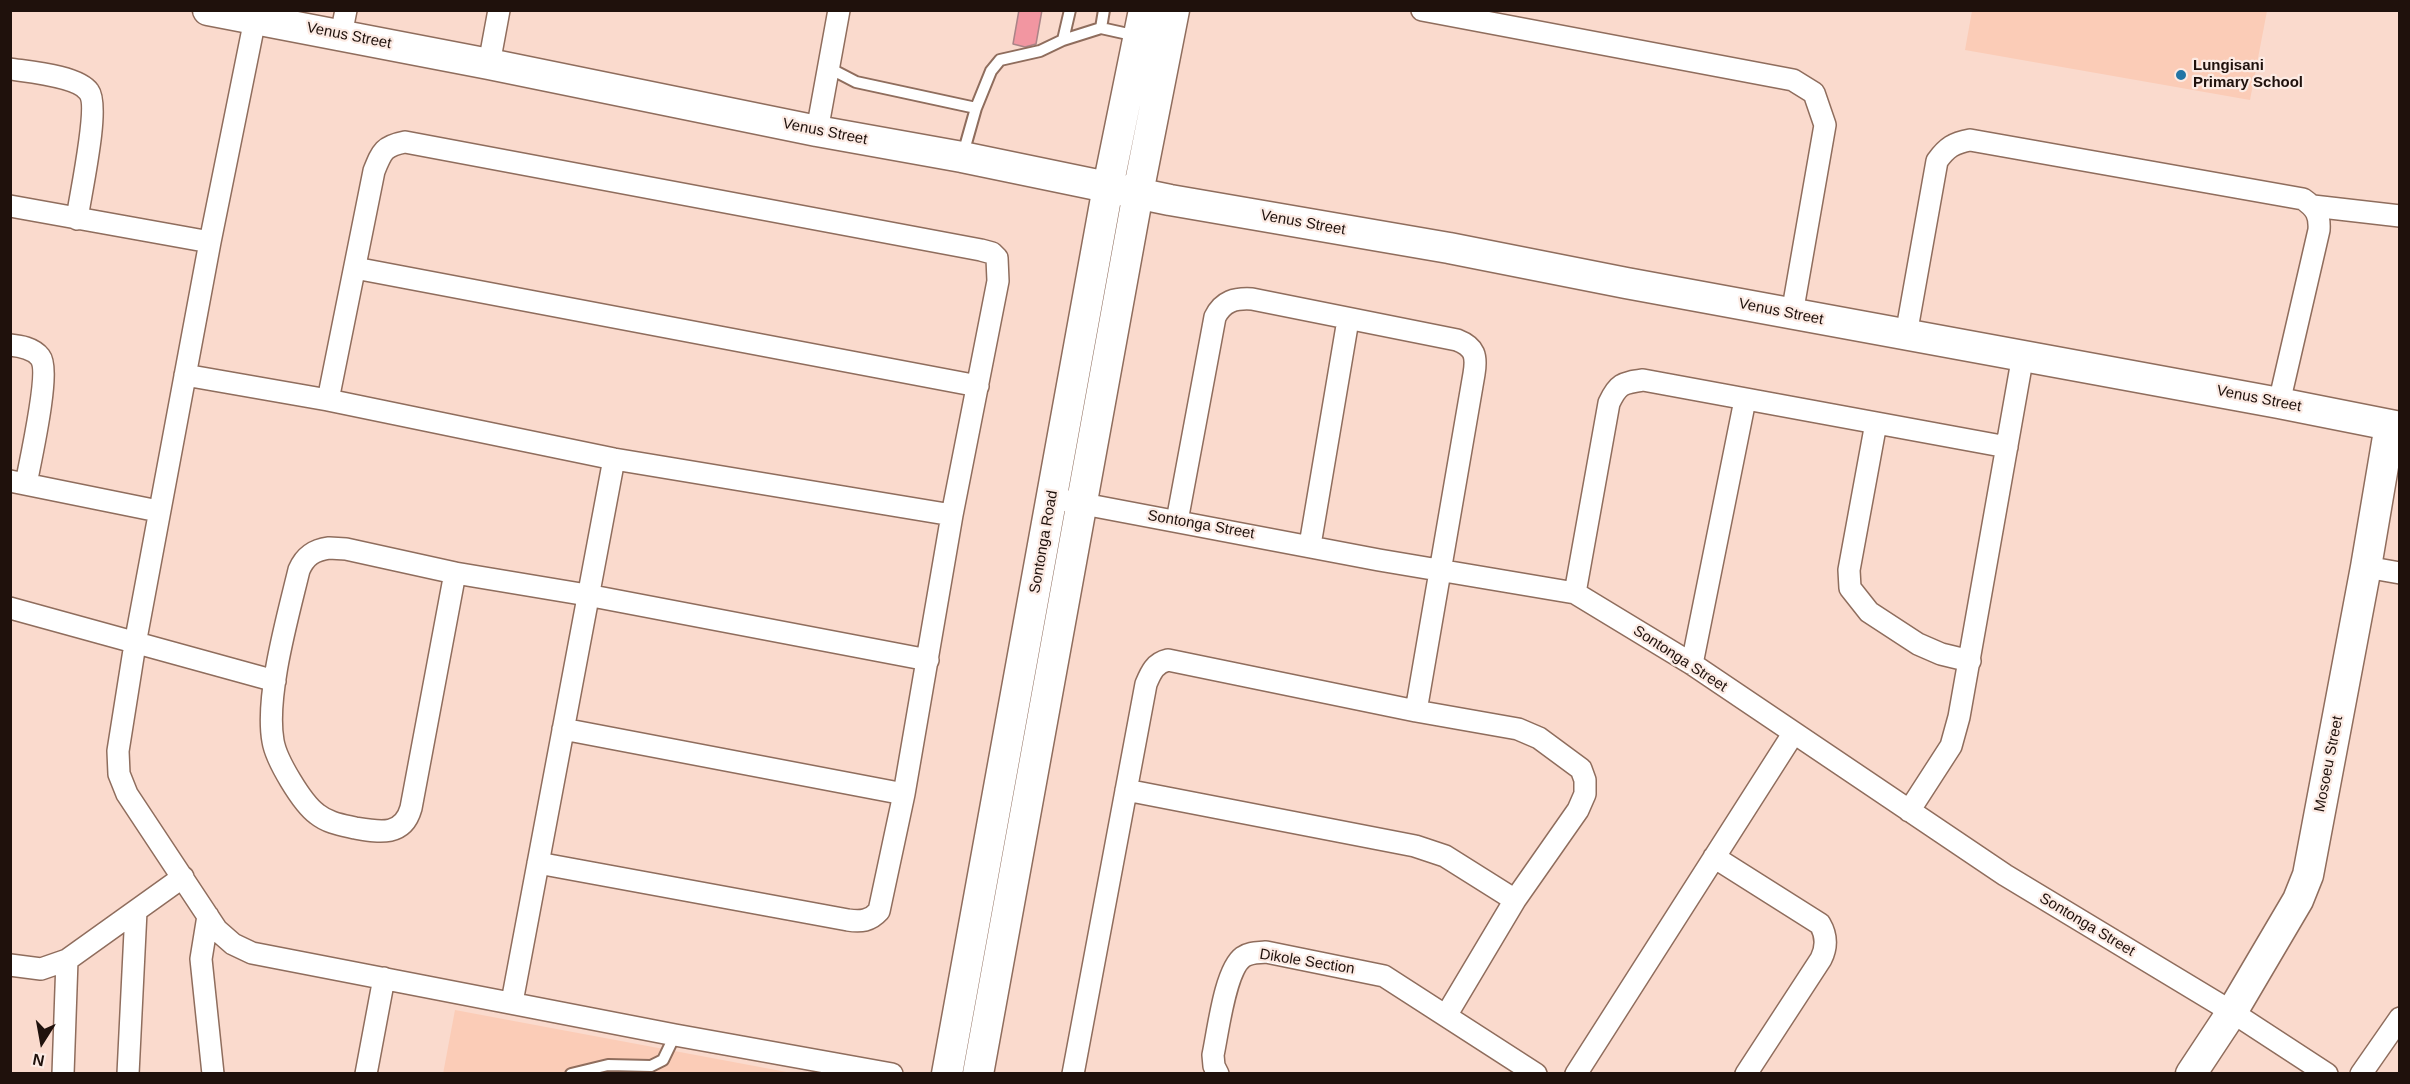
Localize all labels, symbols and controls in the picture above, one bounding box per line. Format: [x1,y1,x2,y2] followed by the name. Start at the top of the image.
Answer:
[305,19,393,53] street label: Venus Street
[2193,57,2303,92] place label: Lungisani Primary School
[2174,68,2188,82] marker: Lungisani Primary School
[781,115,869,149] street label: Venus Street
[1259,207,1347,239] street label: Venus Street
[1737,295,1825,329] street label: Venus Street
[2215,382,2303,416] street label: Venus Street
[1026,489,1062,595] street label: Sontonga Road
[1146,507,1256,543] street label: Sontonga Street
[1630,622,1730,696] street label: Sontonga Street
[2311,714,2347,814] street label: Mosoeu Street
[2036,889,2138,961] street label: Sontonga Street
[1258,946,1356,978] street label: Dikole Section
[12,1012,72,1072] north arrow
[31,1051,46,1070] text: N

